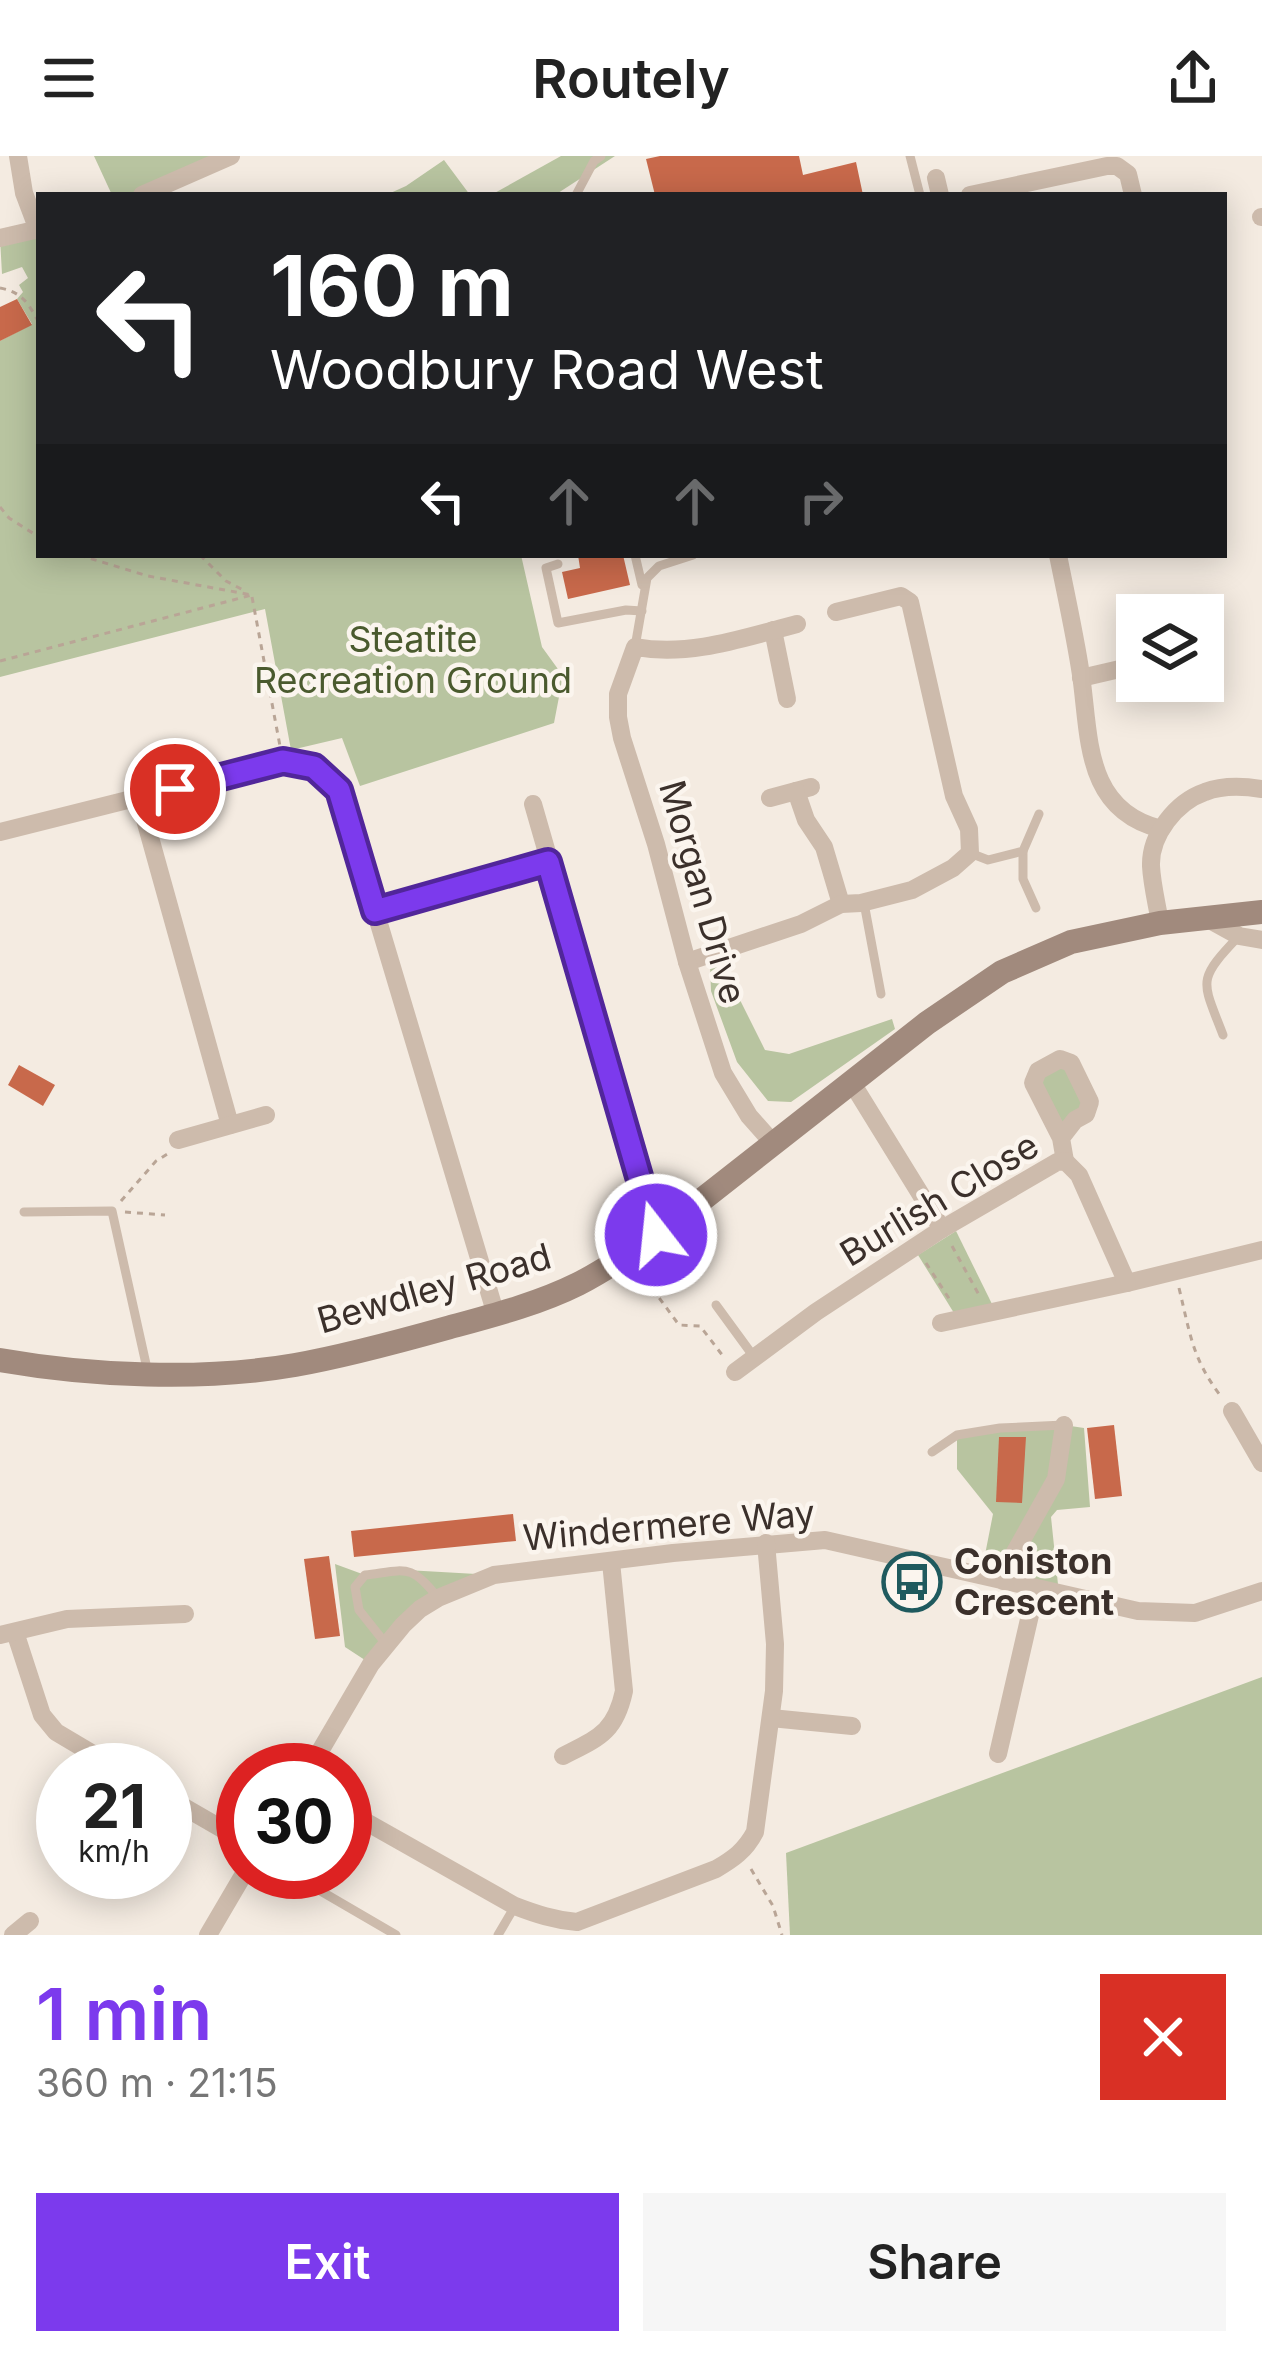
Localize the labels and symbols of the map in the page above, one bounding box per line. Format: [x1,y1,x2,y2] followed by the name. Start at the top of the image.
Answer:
[254,617,572,702] park label: Steatite Recreation Ground
[124,738,226,840] pin
[650,775,756,1009] street label: Morgan Drive
[832,1123,1046,1275] street label: Burlish Close
[593,1172,719,1298] position arrow
[312,1234,556,1342] street label: Bewdley Road
[521,1490,817,1560] street label: Windermere Way
[954,1539,1114,1624] place label: Coniston Crescent
[881,1551,943,1613] bus stop icon: Coniston Crescent
[216,1743,372,1899] speed limit sign: 30

